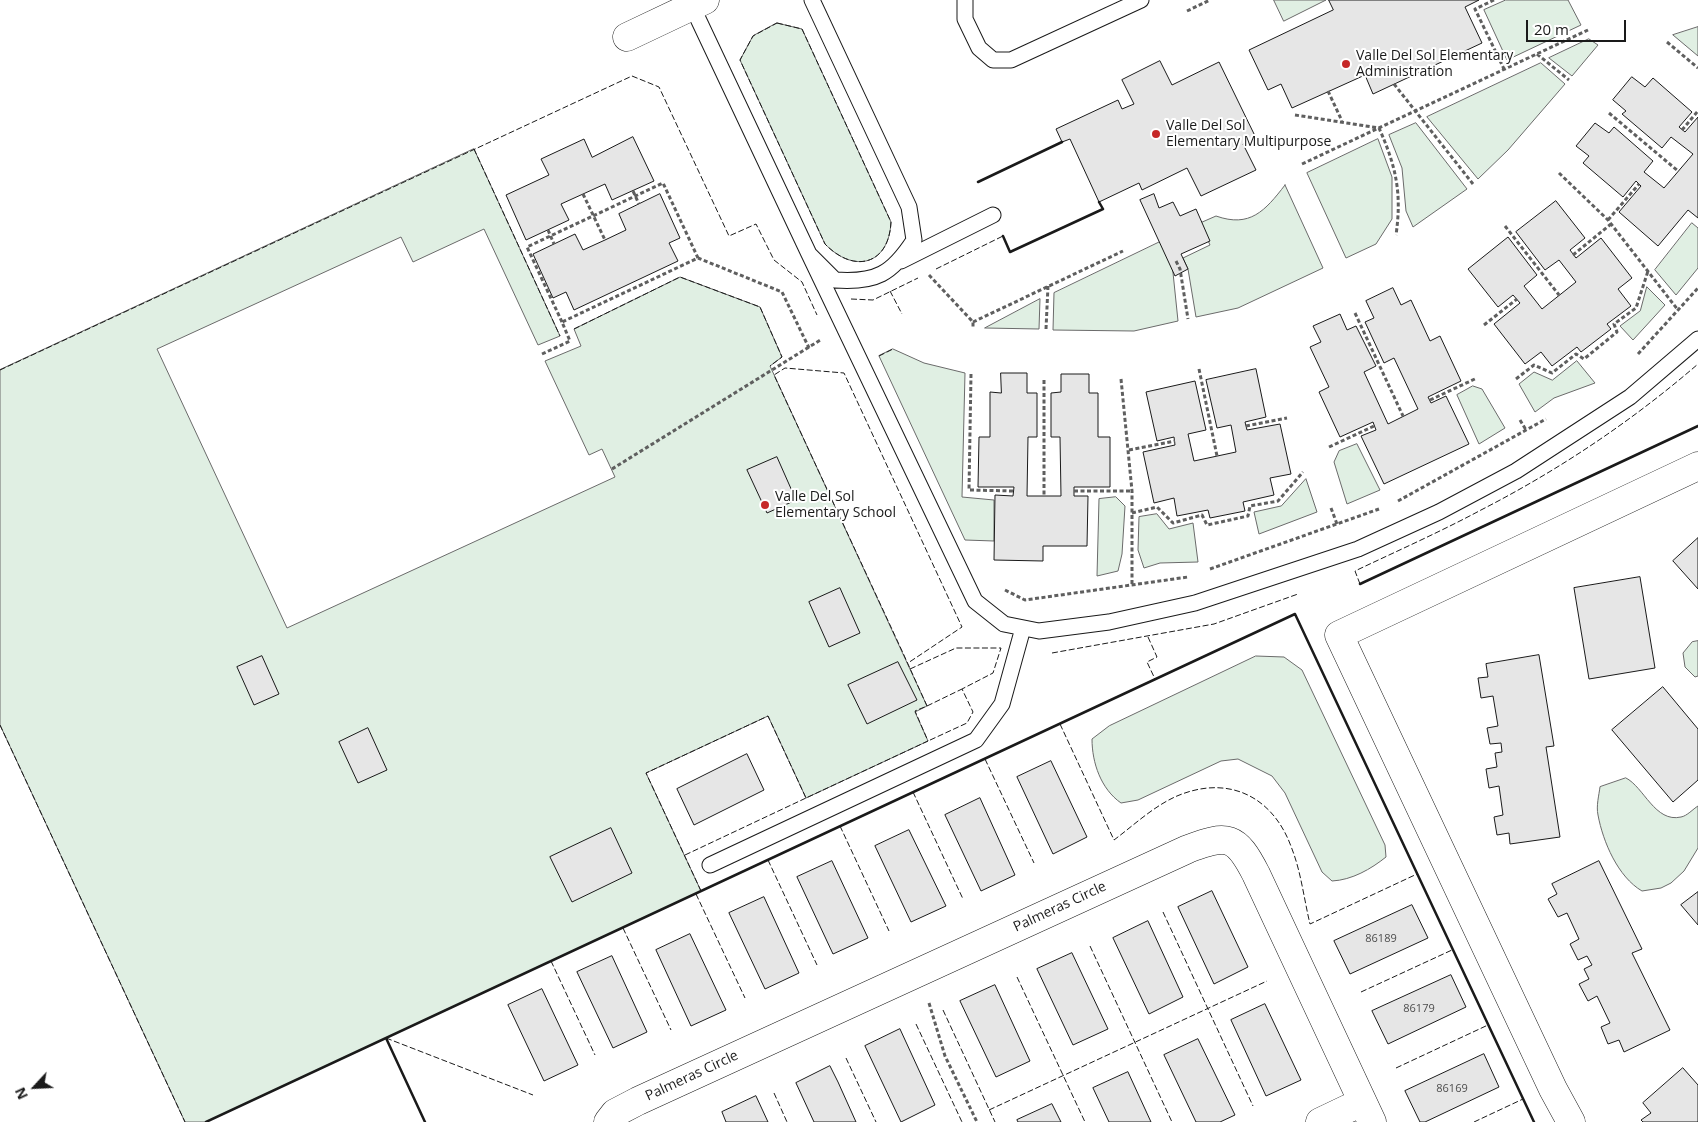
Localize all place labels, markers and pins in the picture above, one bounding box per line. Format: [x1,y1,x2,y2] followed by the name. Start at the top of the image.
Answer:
[1356,48,1513,80] place label: Valle Del Sol Elementary Administration
[1340,58,1352,70] marker: Valle Del Sol Elementary Administration
[1166,118,1331,150] place label: Valle Del Sol Elementary Multipurpose
[1150,128,1162,140] marker: Valle Del Sol Elementary Multipurpose
[775,489,896,522] place label: Valle Del Sol Elementary School
[759,499,771,511] marker: Valle Del Sol Elementary School

